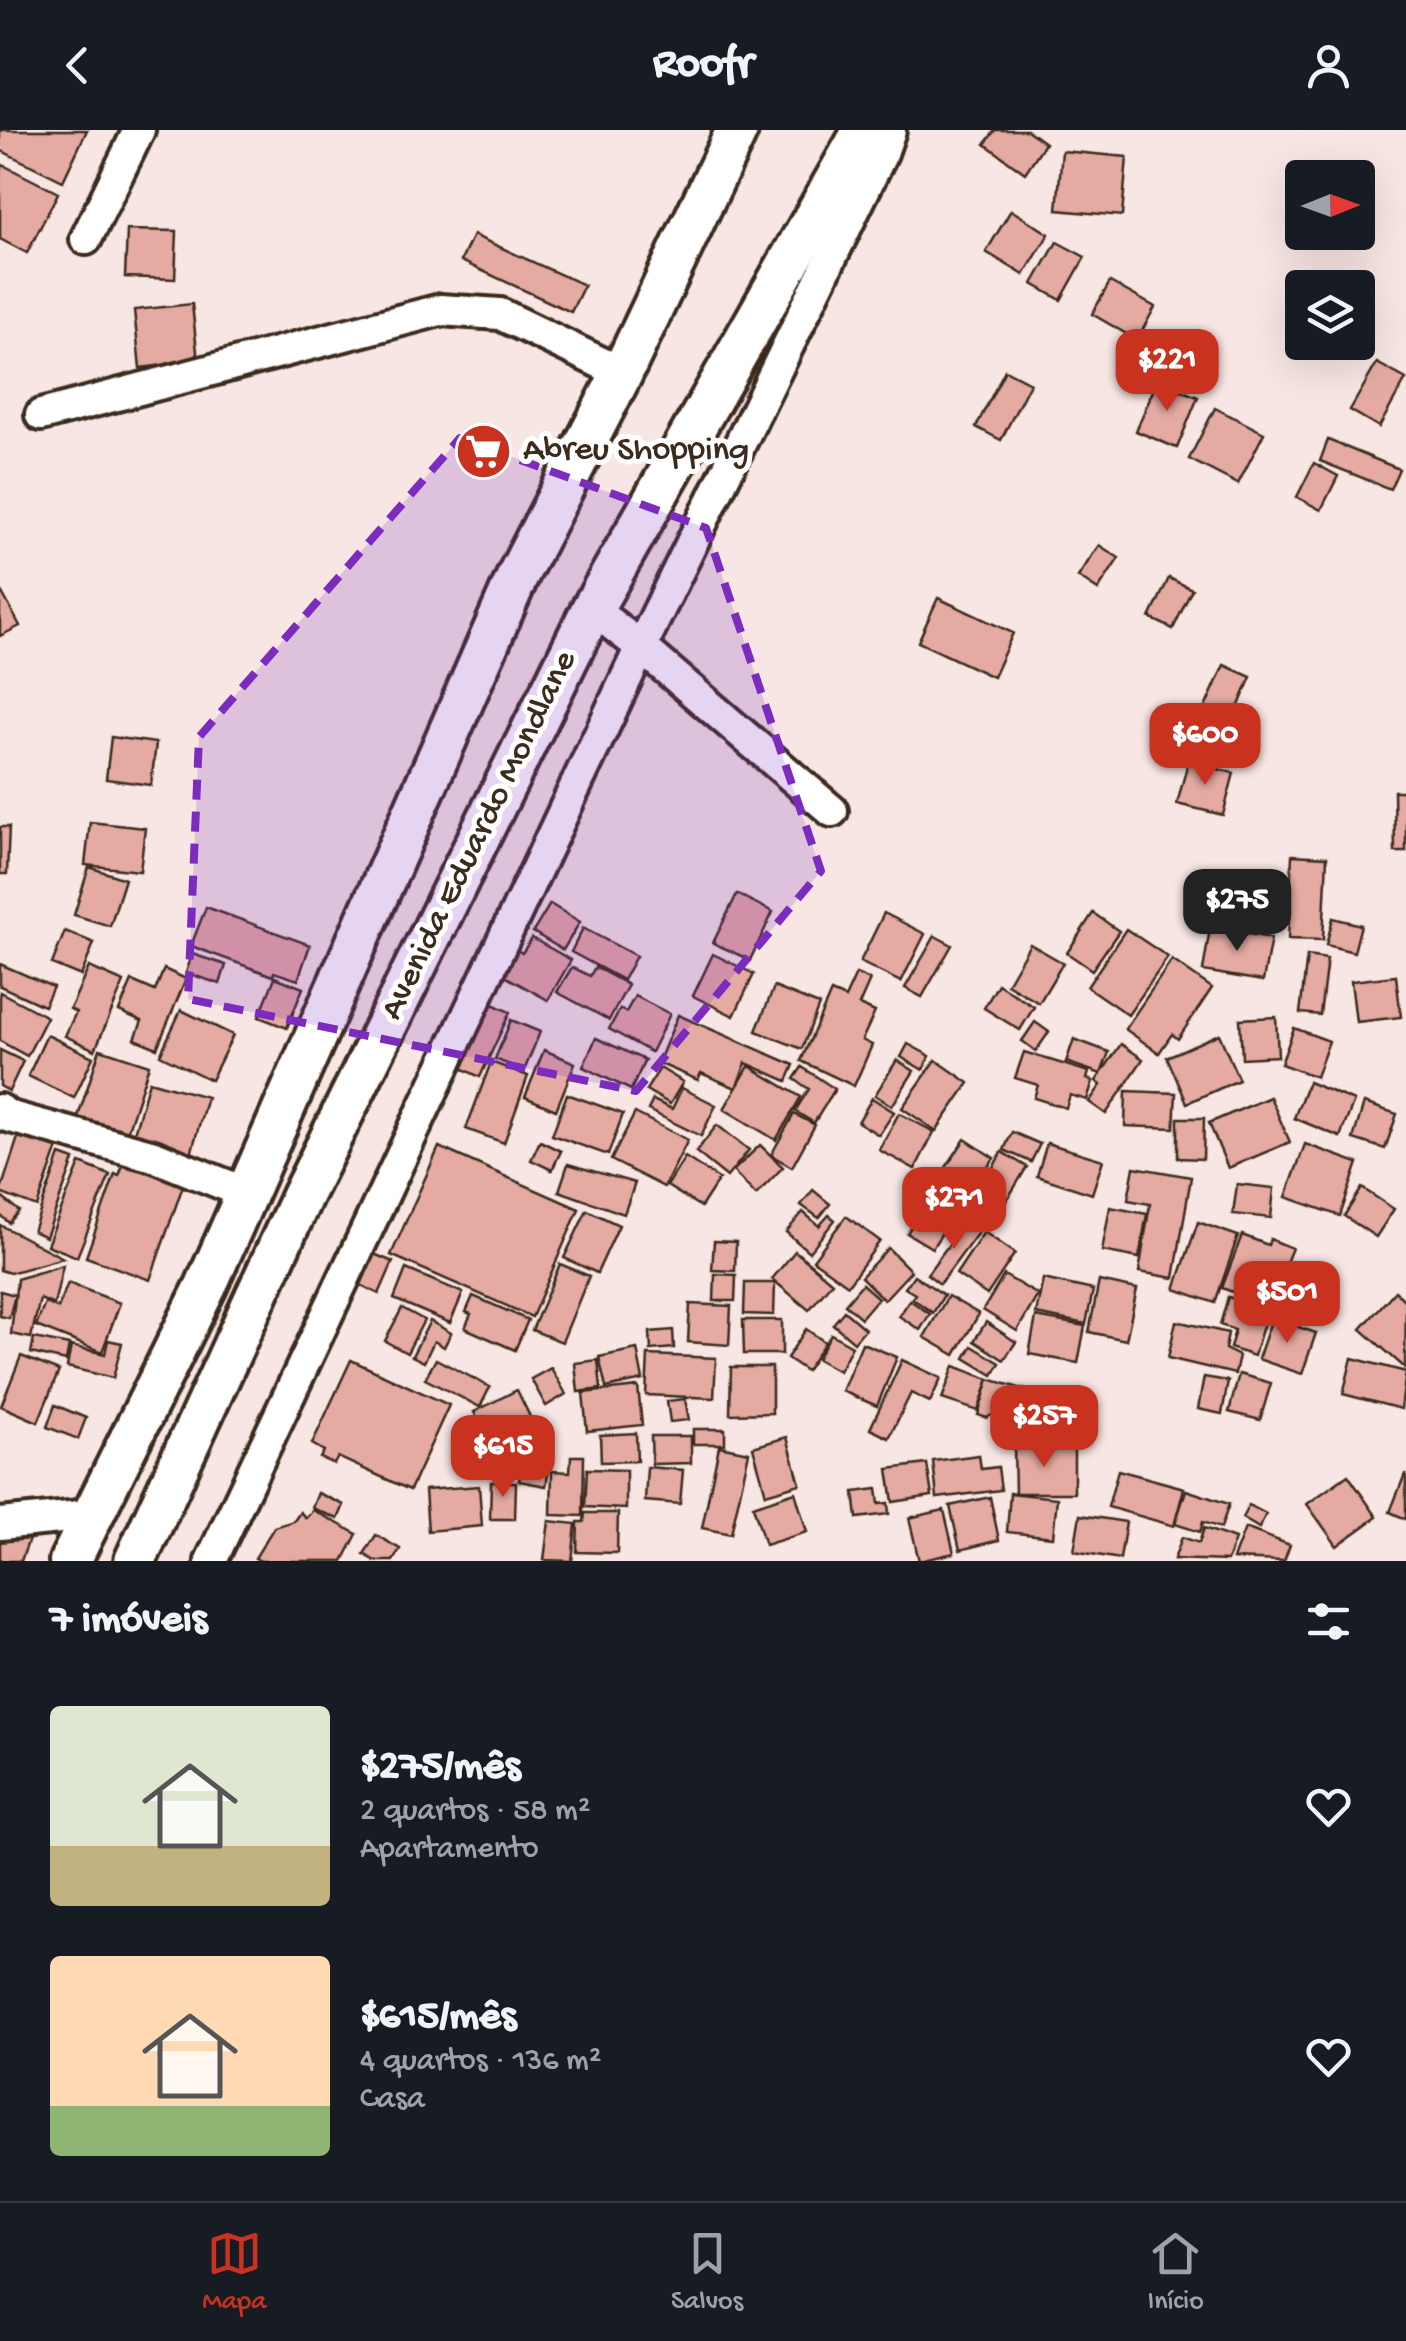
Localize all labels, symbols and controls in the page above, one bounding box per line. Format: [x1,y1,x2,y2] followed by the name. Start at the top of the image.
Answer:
[50,38,105,93] icon: back
[1301,38,1356,93] icon: person
[653,39,753,92] text: Roofr
[1285,160,1375,250] north arrow
[1285,160,1375,360] map controls
[1285,270,1375,360] button: layers
[1108,329,1226,414] pin: $221
[1138,342,1196,380] text: $221
[454,421,514,481] supermarket icon: Abreu Shopping
[523,431,749,472] place label: Abreu Shopping
[373,644,588,1027] street label: Avenida Eduardo Mondlane
[1146,703,1264,788] pin: $600
[1172,716,1238,754] text: $600
[1178,869,1296,954] pin: $275
[1205,882,1269,920] text: $275
[895,1167,1013,1252] pin: $271
[924,1180,984,1218] text: $271
[1228,1261,1346,1346] pin: $501
[1256,1274,1318,1312] text: $501
[985,1385,1103,1470] pin: $257
[1012,1398,1076,1436] text: $257
[444,1415,562,1500] pin: $615
[473,1428,533,1466] text: $615
[1301,1594,1356,1649] icon: filters
[50,1597,207,1646] text: 7 imóveis
[360,1744,520,1793] text: $275/mês
[130,1746,250,1866] icon: home
[1301,1779,1356,1834] icon: heart
[360,1793,591,1831] text: 2 quartos · 58 m²
[360,1831,539,1869] text: Apartamento
[360,1994,516,2043] text: $615/mês
[130,1996,250,2116] icon: home
[1301,2029,1356,2084] icon: heart
[360,2043,601,2081] text: 4 quartos · 136 m²
[360,2081,425,2119] text: Casa
[202,2226,267,2319] tab: Mapa
[671,2226,743,2319] tab: Salvos
[1147,2226,1204,2319] tab: Início

